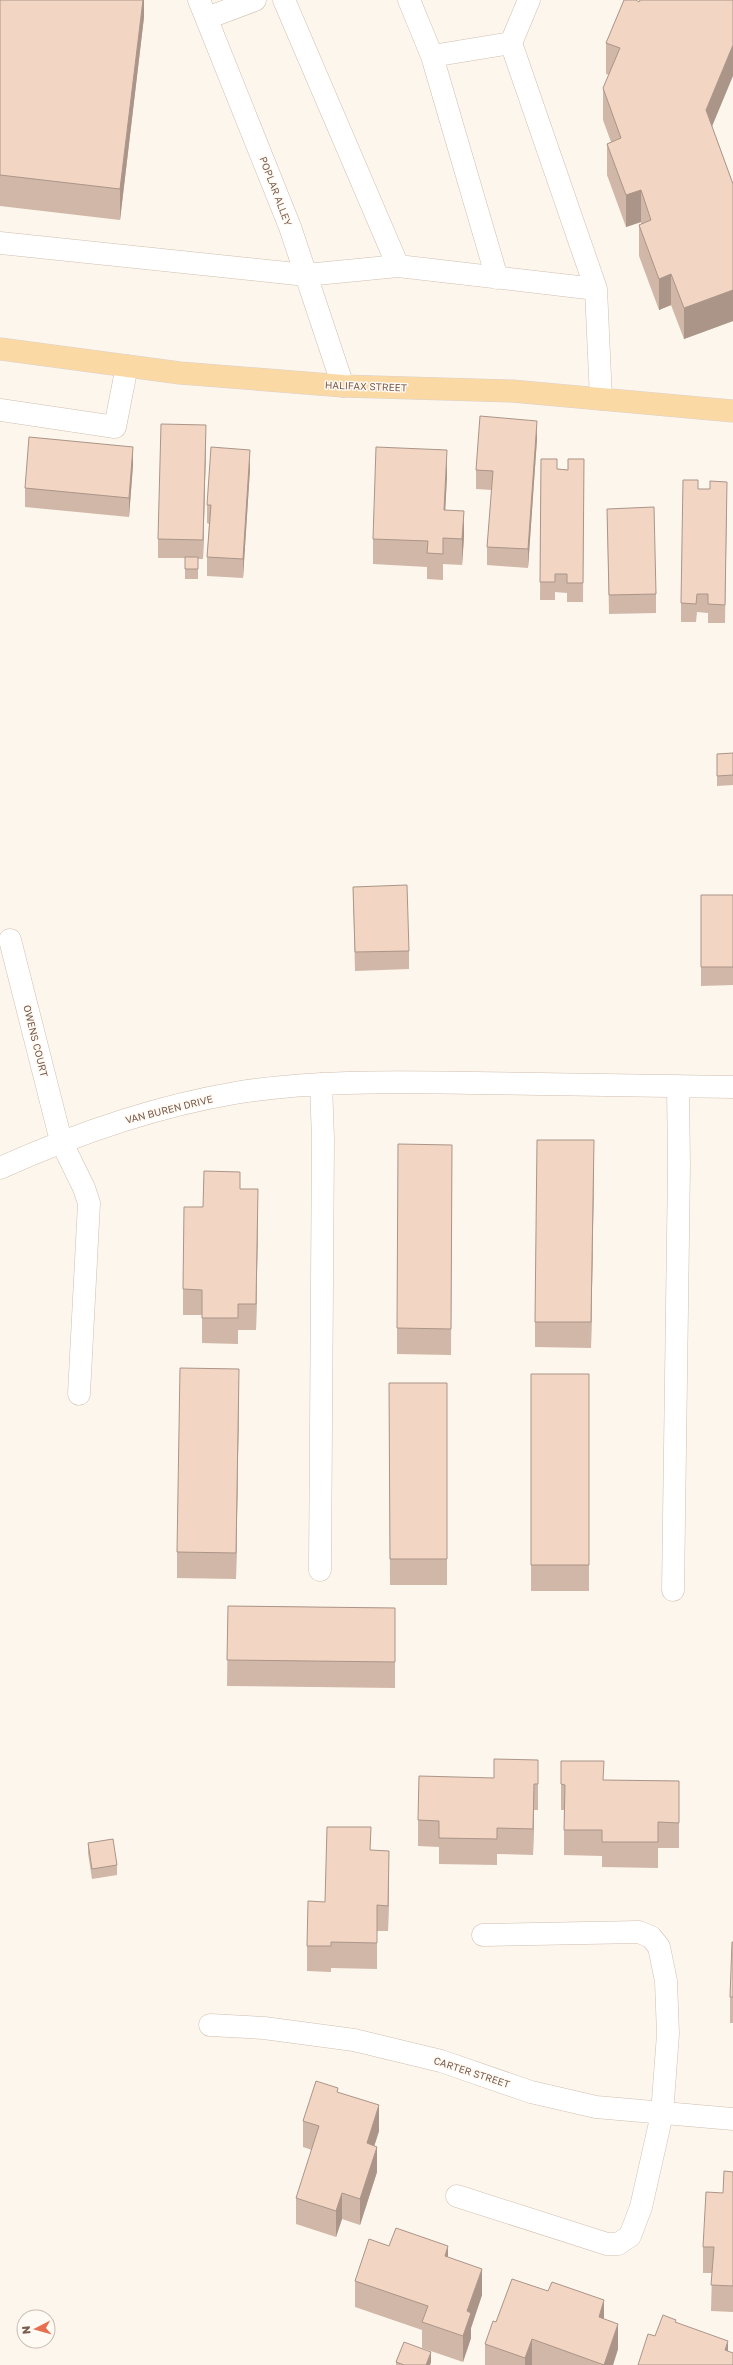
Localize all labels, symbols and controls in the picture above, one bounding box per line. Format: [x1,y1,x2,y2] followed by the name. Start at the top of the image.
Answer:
[257,155,295,228] street label: POPLAR ALLEY
[325,379,407,393] street label: HALIFAX STREET
[21,1004,51,1078] street label: OWENS COURT
[124,1092,214,1126] street label: VAN BUREN DRIVE
[432,2054,512,2090] street label: CARTER STREET
[16,2309,56,2349] north arrow
[19,2325,32,2335] text: N

